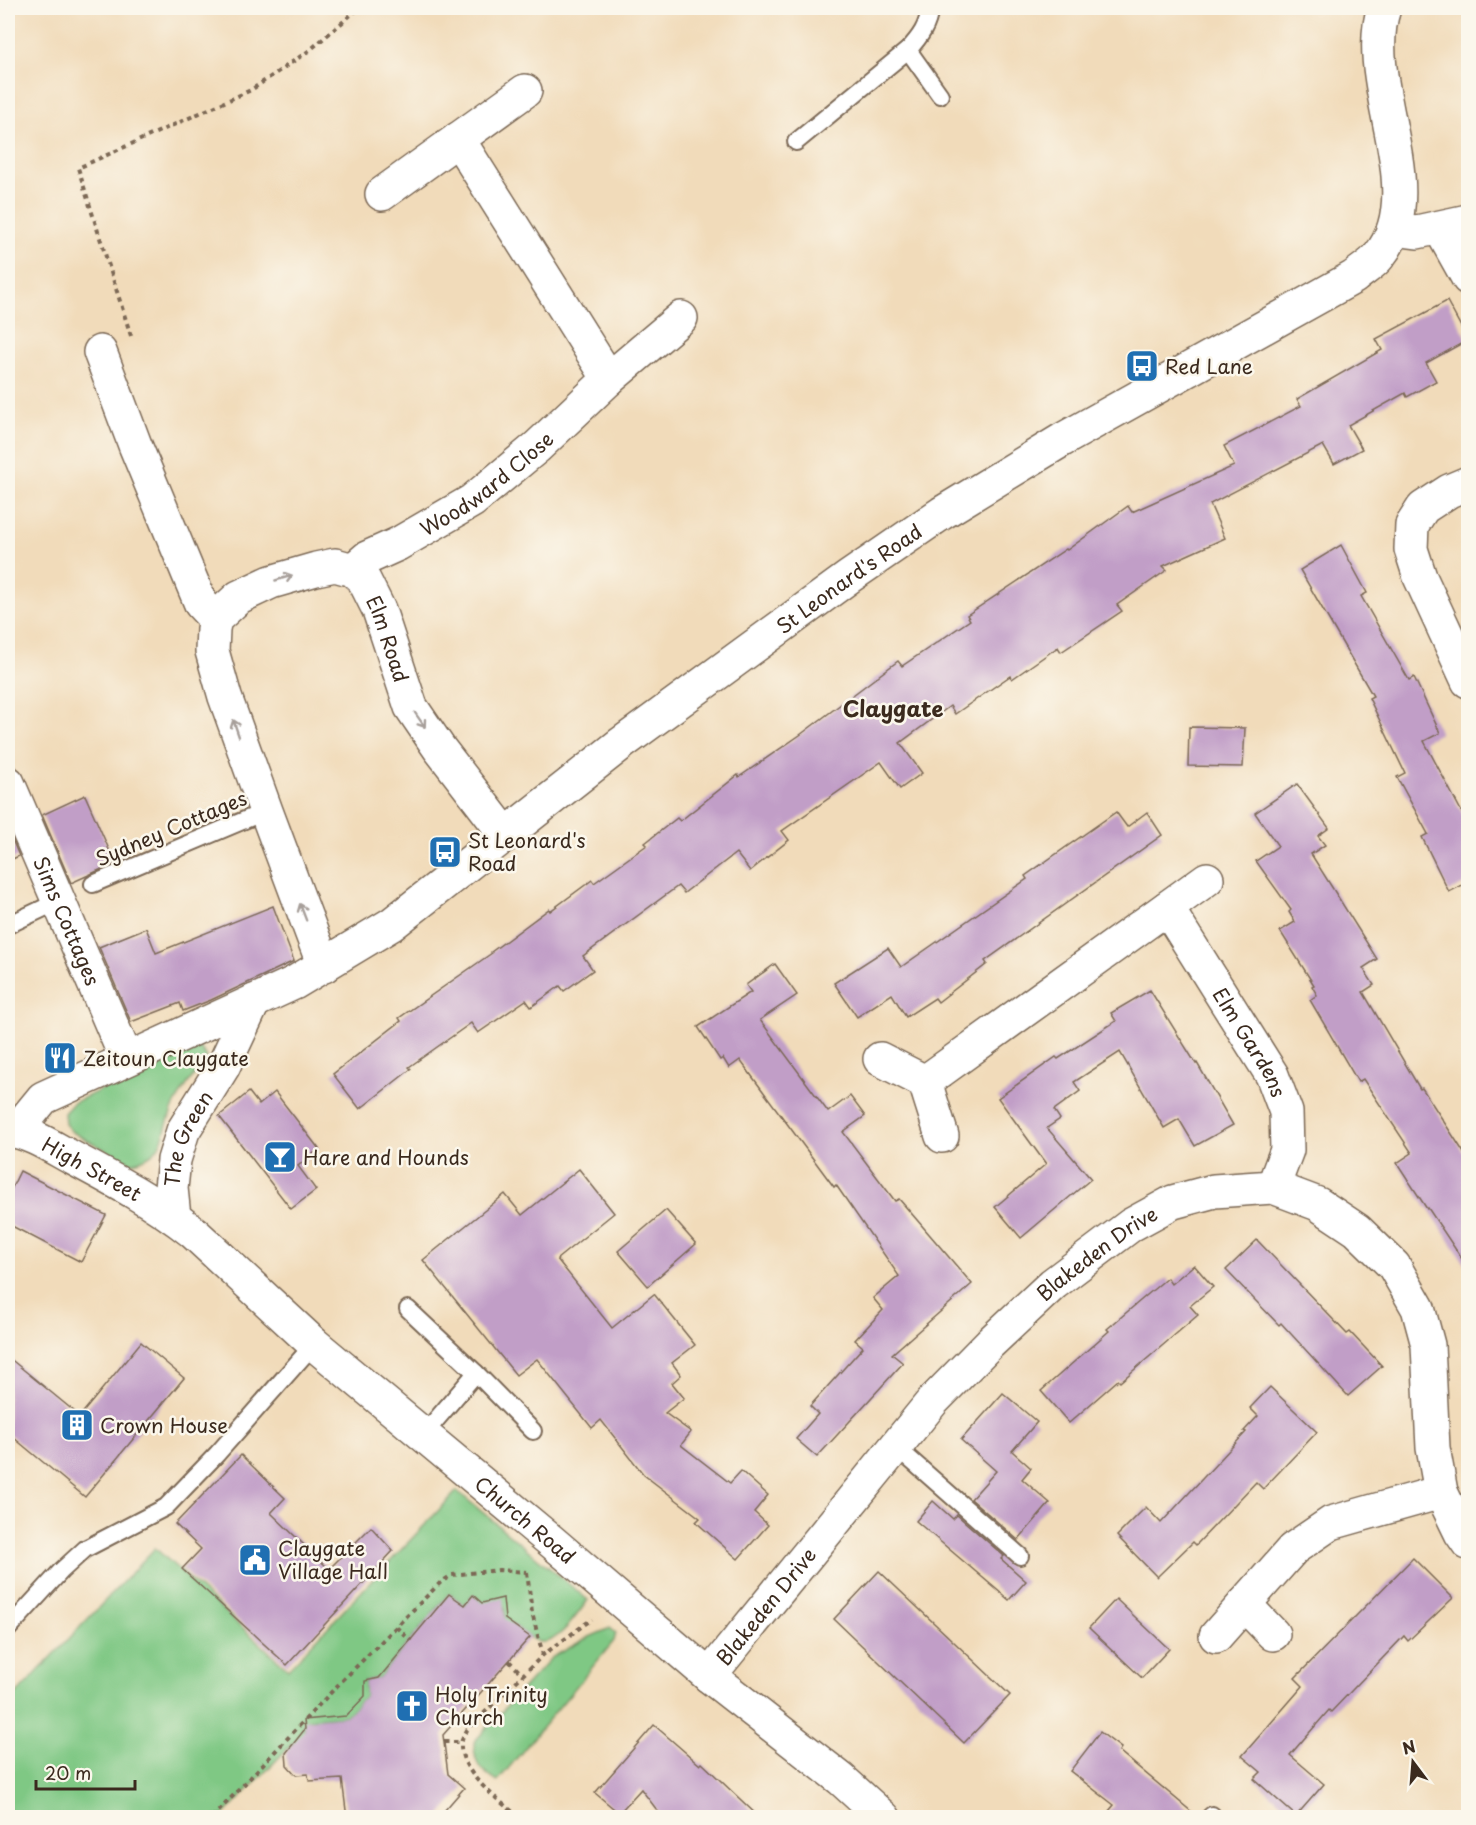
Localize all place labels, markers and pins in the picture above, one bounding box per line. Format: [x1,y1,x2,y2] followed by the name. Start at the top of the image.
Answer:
[1124,348,1160,384] bus stop icon: Red Lane
[1165,351,1253,381] place label: Red Lane
[468,825,586,878] place label: St Leonard's Road
[427,834,463,870] bus stop icon: St Leonard's Road
[42,1040,78,1076] restaurant icon: Zeitoun Claygate
[83,1043,249,1073] place label: Zeitoun Claygate
[262,1139,298,1175] bar icon: Hare and Hounds
[303,1142,469,1172] place label: Hare and Hounds
[59,1407,95,1443] building icon: Crown House
[100,1410,228,1440] place label: Crown House
[278,1533,388,1586] place label: Claygate Village Hall
[237,1542,273,1578] public building icon: Claygate Village Hall
[435,1679,548,1732] place label: Holy Trinity Church
[394,1688,430,1724] church icon: Holy Trinity Church

